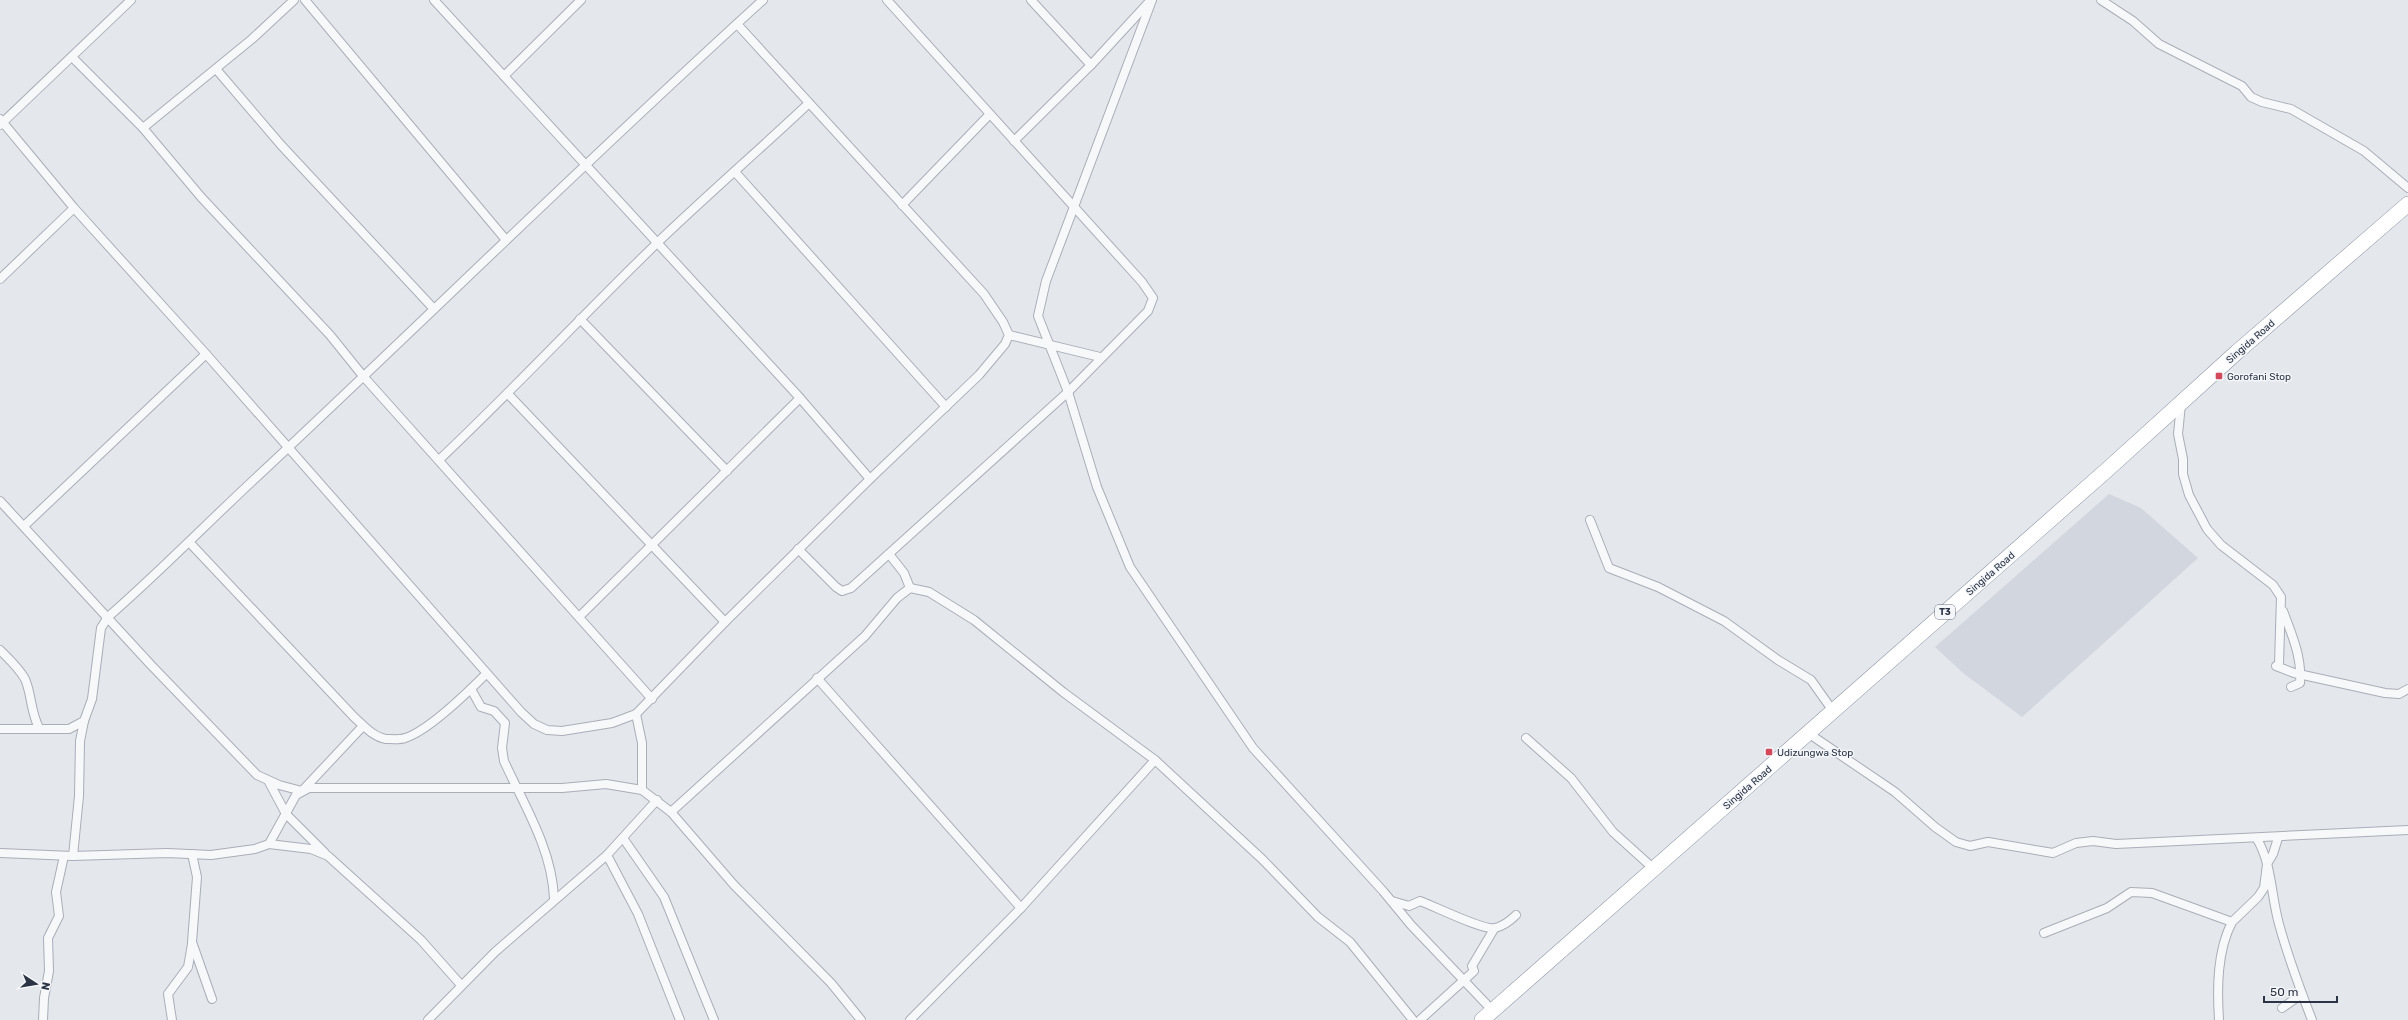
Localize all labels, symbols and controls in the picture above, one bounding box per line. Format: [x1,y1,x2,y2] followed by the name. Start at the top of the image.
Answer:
[2224,317,2278,366] street label: Singida Road
[2214,371,2224,381] marker: Gorofani Stop
[2227,371,2291,383] place label: Gorofani Stop
[1964,549,2018,598] street label: Singida Road
[1935,605,1955,619] road number: T3
[1764,747,1774,757] marker: Udizungwa Stop
[1777,747,1853,759] place label: Udizungwa Stop
[1721,763,1775,812] street label: Singida Road
[16,964,56,1004] north arrow
[2264,978,2337,1004] scale bar
[38,981,52,991] text: N
[2270,985,2298,999] text: 50 m

